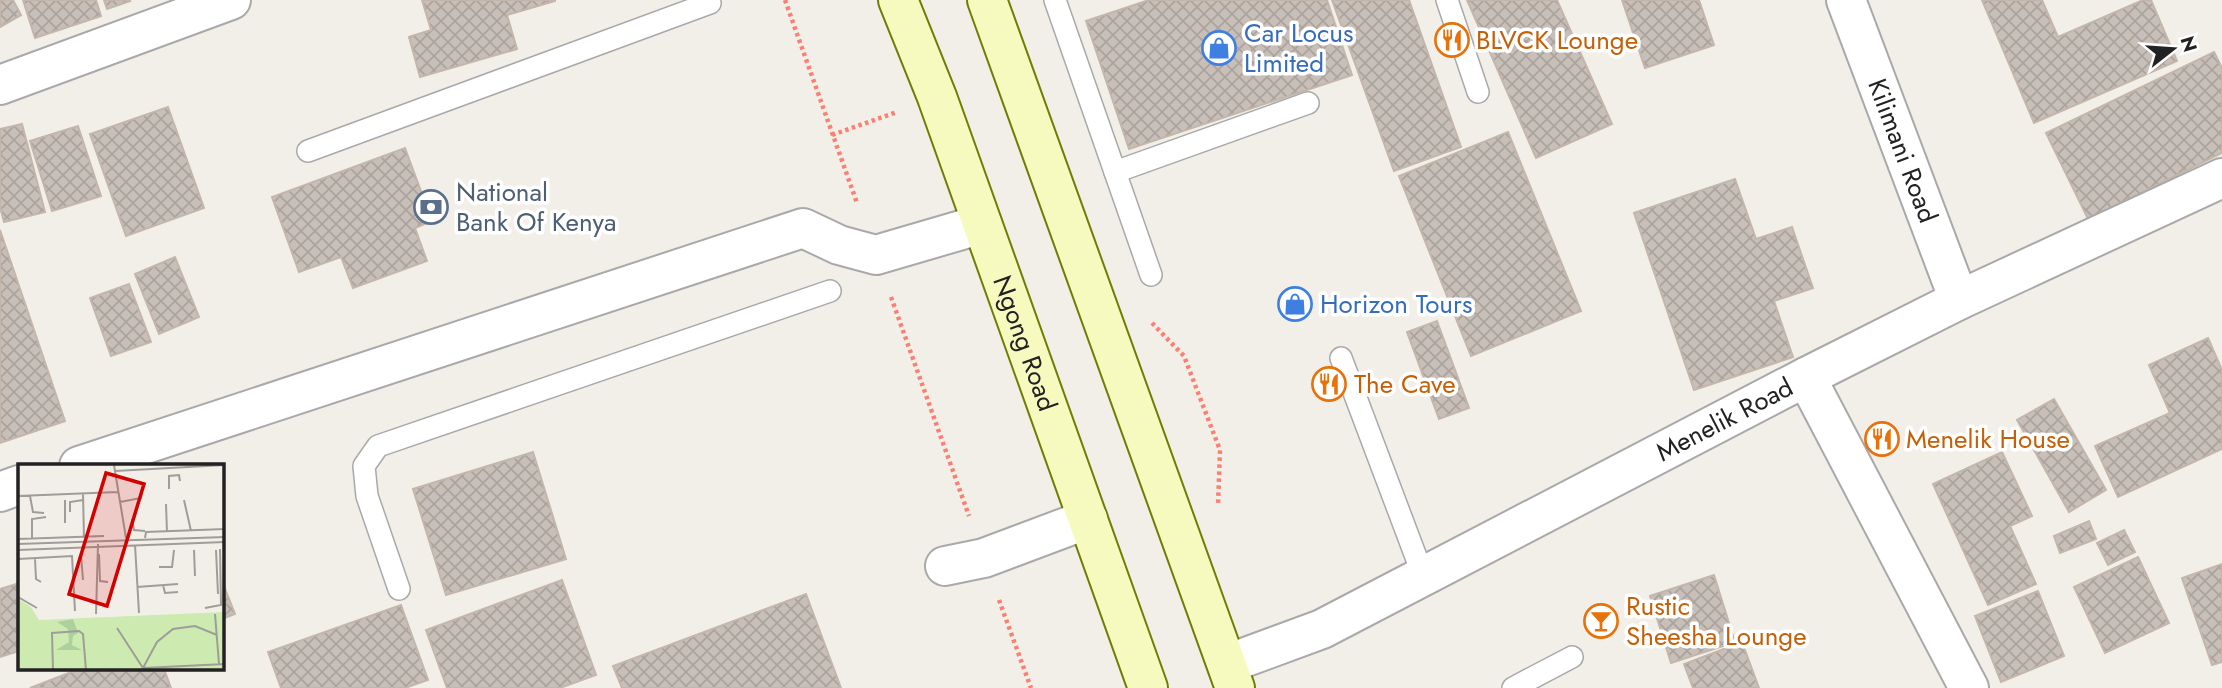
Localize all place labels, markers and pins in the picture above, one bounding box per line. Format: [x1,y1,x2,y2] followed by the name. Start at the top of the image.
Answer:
[1244,14,1354,82] place label: Car Locus Limited
[1433,21,1471,59] restaurant icon: BLVCK Lounge
[1476,21,1638,59] place label: BLVCK Lounge
[1200,29,1238,67] shop icon: Car Locus Limited
[456,173,616,241] place label: National Bank Of Kenya
[412,188,450,226] bank icon: National Bank Of Kenya
[1276,285,1314,323] shop icon: Horizon Tours
[1320,285,1472,323] place label: Horizon Tours
[1310,365,1348,403] restaurant icon: The Cave
[1354,365,1456,403] place label: The Cave
[1863,420,1901,458] restaurant icon: Menelik House
[1906,420,2070,458] place label: Menelik House
[1626,587,1807,655] place label: Rustic Sheesha Lounge
[1582,602,1620,640] bar icon: Rustic Sheesha Lounge

